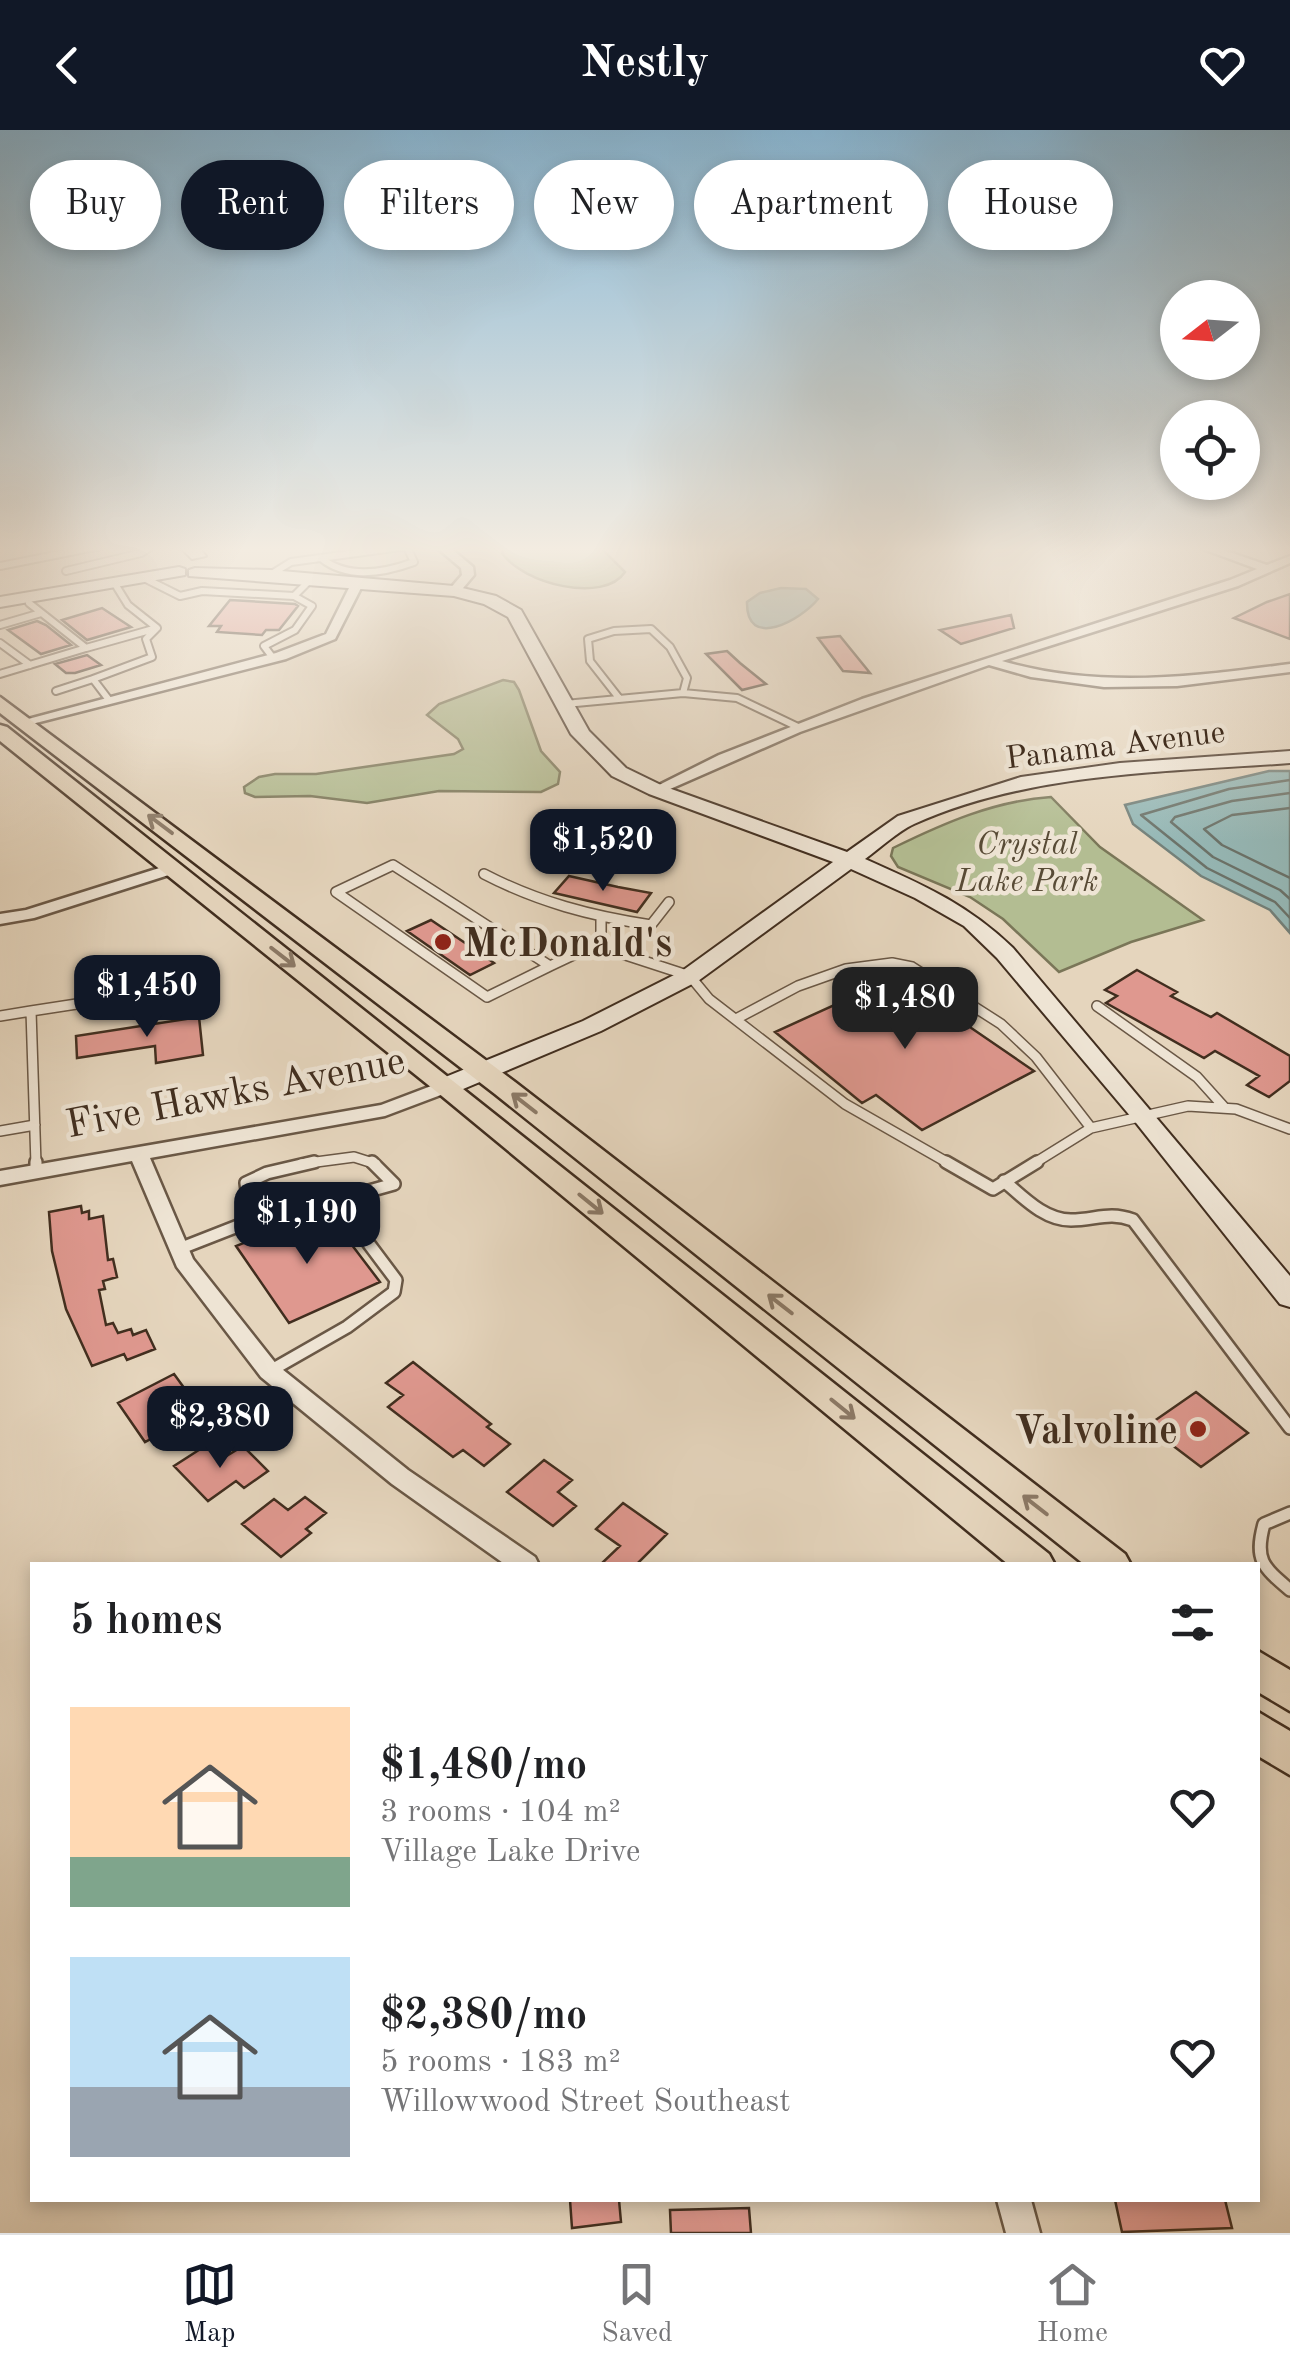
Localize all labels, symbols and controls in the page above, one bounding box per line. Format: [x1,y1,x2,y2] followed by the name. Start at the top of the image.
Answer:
[40,38,95,93] icon: back
[1195,38,1250,93] icon: heart
[581,42,709,87] text: Nestly
[30,160,161,250] chip: Buy
[181,160,324,250] chip: Rent
[344,160,514,250] chip: Filters
[534,160,674,250] chip: New
[694,160,928,250] chip: Apartment
[948,160,1113,250] chip: House
[1160,280,1260,380] north arrow
[1160,280,1260,500] map controls
[1160,400,1260,500] button: locate
[1004,718,1227,776] street label: Panama Avenue
[522,809,684,894] pin: $1,520
[147,814,174,835] one-way arrow
[552,825,654,857] text: $1,520
[955,830,1098,899] park label: Crystal Lake Park
[463,926,672,966] place label: McDonald's
[432,931,454,953] marker: McDonald's
[269,946,296,967] one-way arrow
[66,955,228,1040] pin: $1,450
[824,967,986,1052] pin: $1,480
[96,971,198,1003] text: $1,450
[854,983,956,1015] text: $1,480
[63,1042,409,1147] street label: Five Hawks Avenue
[511,1093,538,1114] one-way arrow
[226,1182,388,1267] pin: $1,190
[578,1193,604,1215] one-way arrow
[256,1198,358,1230] text: $1,190
[767,1293,793,1315] one-way arrow
[139,1386,301,1471] pin: $2,380
[830,1398,856,1420] one-way arrow
[169,1402,271,1434] text: $2,380
[1014,1413,1178,1453] place label: Valvoline
[1187,1418,1209,1440] marker: Valvoline
[1022,1495,1049,1516] one-way arrow
[1165,1595,1220,1650] icon: filters
[70,1601,222,1643] text: 5 homes
[380,1746,587,1788] text: $1,480/mo
[150,1747,270,1867] icon: home
[1165,1780,1220,1835] icon: heart
[380,1797,621,1829] text: 3 rooms · 104 m²
[380,1837,640,1869] text: Village Lake Drive
[380,1996,587,2038] text: $2,380/mo
[150,1997,270,2117] icon: home
[1165,2030,1220,2085] icon: heart
[380,2047,621,2079] text: 5 rooms · 183 m²
[380,2087,790,2119] text: Willowwood Street Southeast
[182,2257,237,2352] tab: Map
[601,2257,673,2352] tab: Saved
[1037,2257,1108,2352] tab: Home

